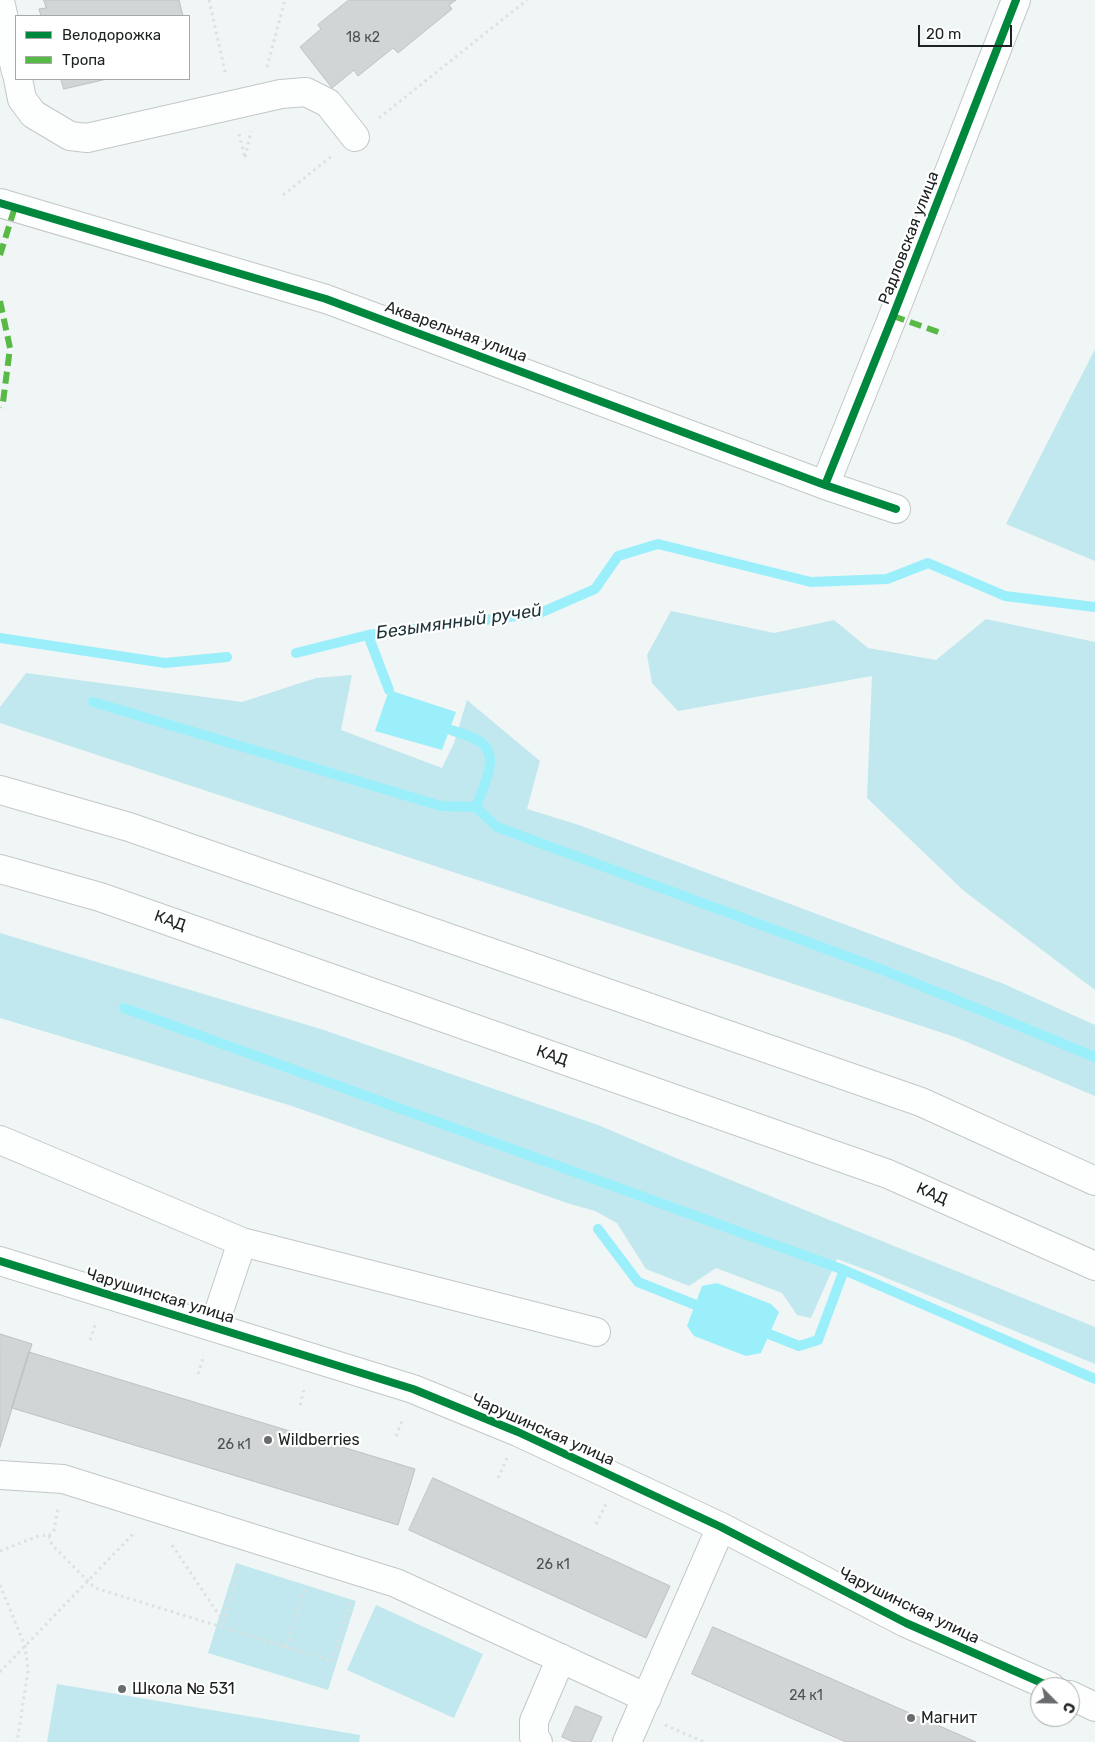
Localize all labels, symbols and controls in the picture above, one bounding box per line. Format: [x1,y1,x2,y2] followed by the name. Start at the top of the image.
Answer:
[15,15,190,80] legend
[920,15,1014,47] scale bar
[926,25,961,43] text: 20 m
[62,26,161,44] text: Велодорожка
[346,30,380,46] house number: 18 к2
[62,51,105,69] text: Тропа
[875,169,943,307] street label: Радловская улица
[382,297,530,367] street label: Акварельная улица
[375,600,543,644] water label: Безымянный ручей
[152,907,188,935] street label: КАД
[534,1042,570,1070] street label: КАД
[913,1179,951,1209] street label: КАД
[83,1264,237,1328] street label: Чарушинская улица
[469,1390,617,1470] street label: Чарушинская улица
[278,1430,360,1450] place label: Wildberries
[262,1434,274,1446] marker: Wildberries
[217,1437,251,1453] house number: 26 к1
[536,1557,570,1573] house number: 26 к1
[835,1564,983,1648] street label: Чарушинская улица
[1030,1677,1080,1727] north arrow
[132,1679,235,1699] place label: Школа № 531
[116,1683,128,1695] marker: Школа № 531
[789,1688,823,1704] house number: 24 к1
[1059,1700,1078,1716] text: С
[921,1708,977,1728] place label: Магнит
[905,1712,917,1724] marker: Магнит

